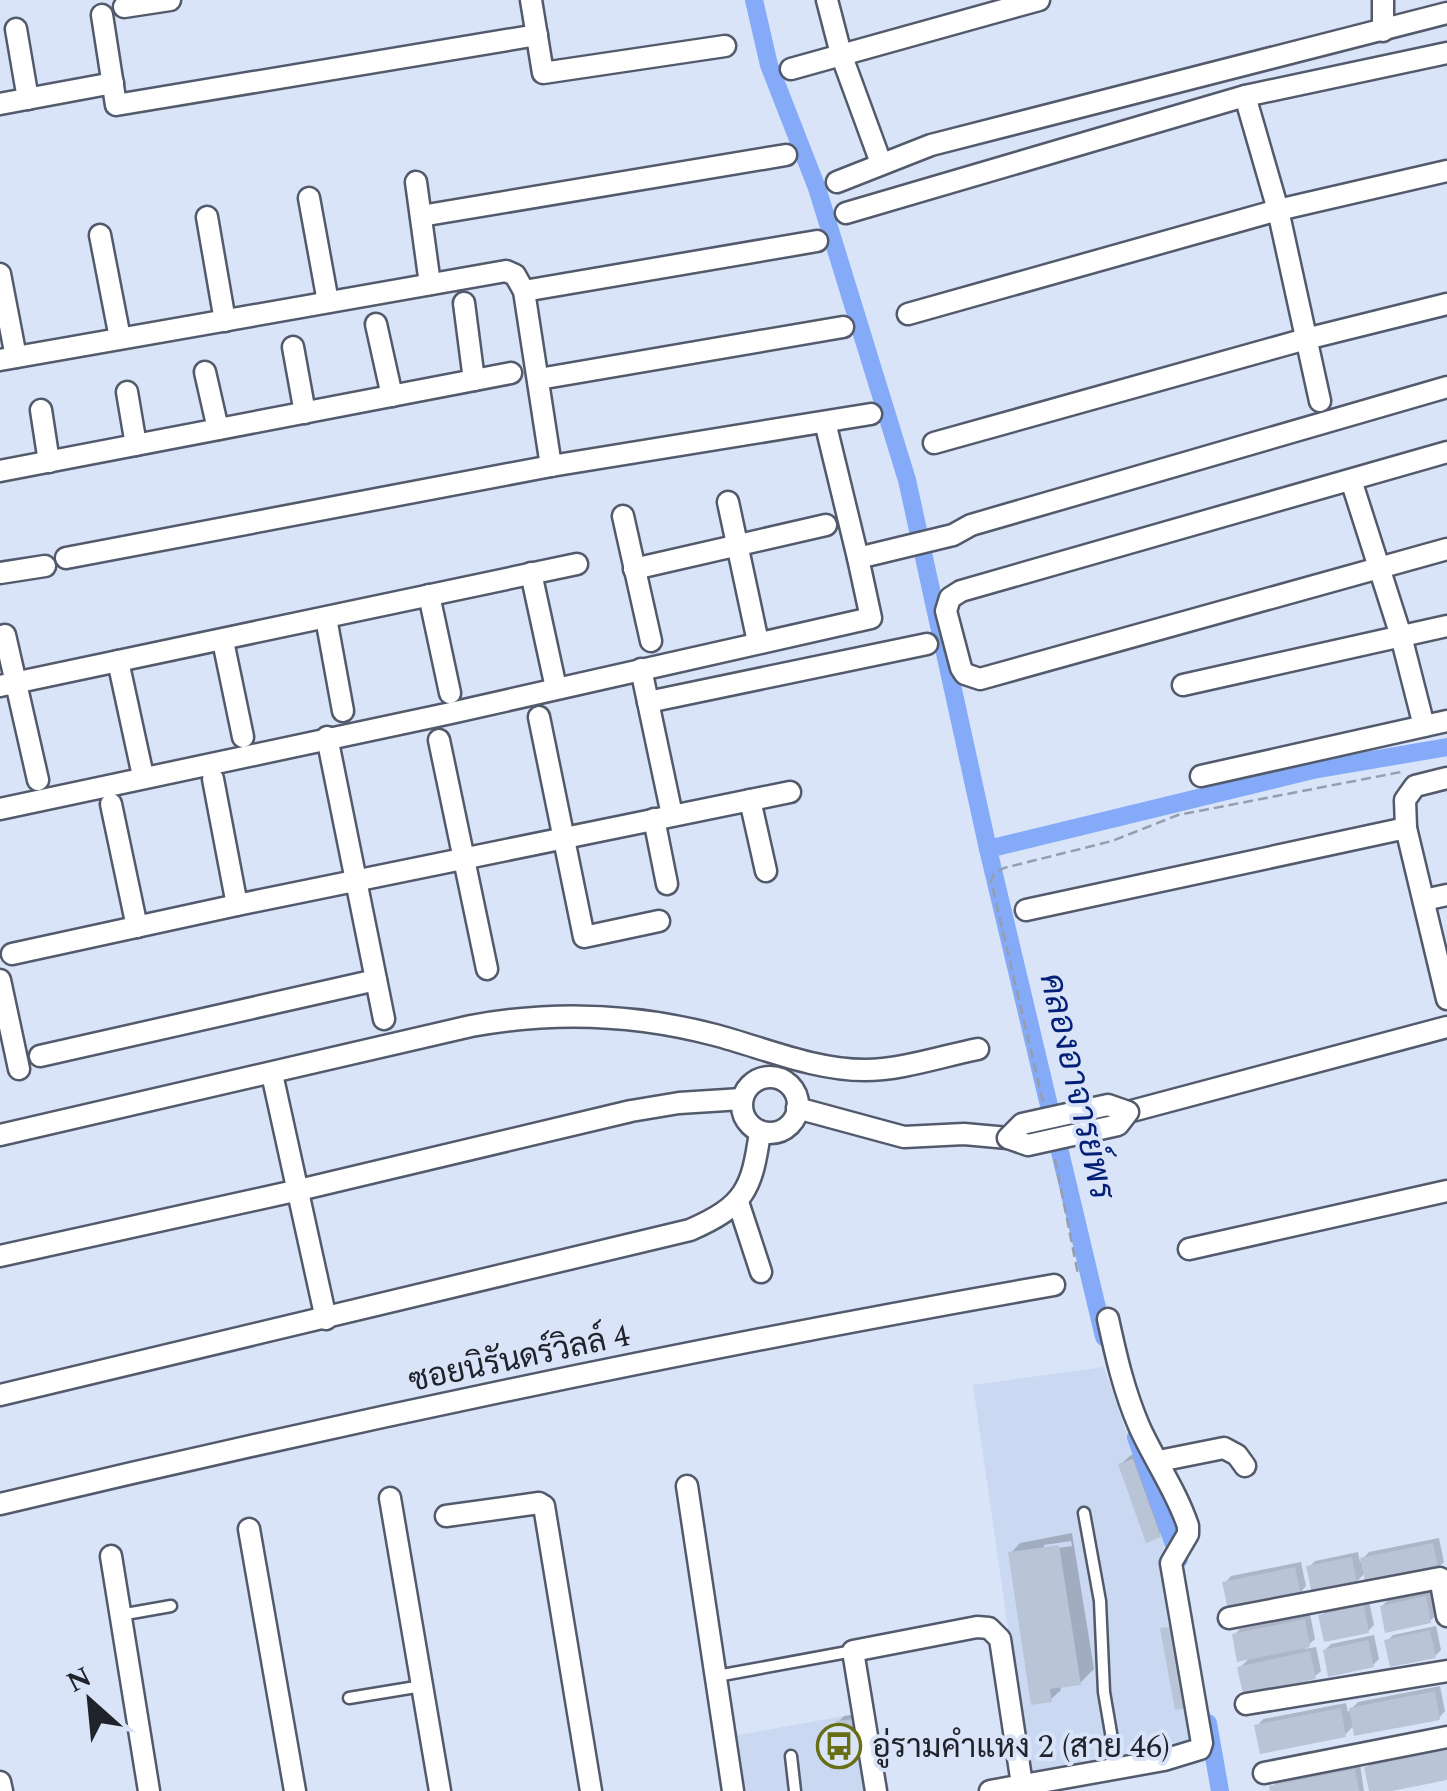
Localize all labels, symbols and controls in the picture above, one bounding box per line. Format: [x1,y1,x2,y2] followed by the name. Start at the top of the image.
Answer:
[1025,968,1129,1206] water label: คลองอาจารย์พร
[404,1311,634,1406] street label: ซอยนิรันดร์วิลล์ 4
[40,1651,140,1751] north arrow
[59,1656,99,1704] text: N
[816,1723,862,1769] bus stop icon: อู่รามคำแหง 2 (สาย 46)
[872,1723,1170,1772] place label: อู่รามคำแหง 2 (สาย 46)

